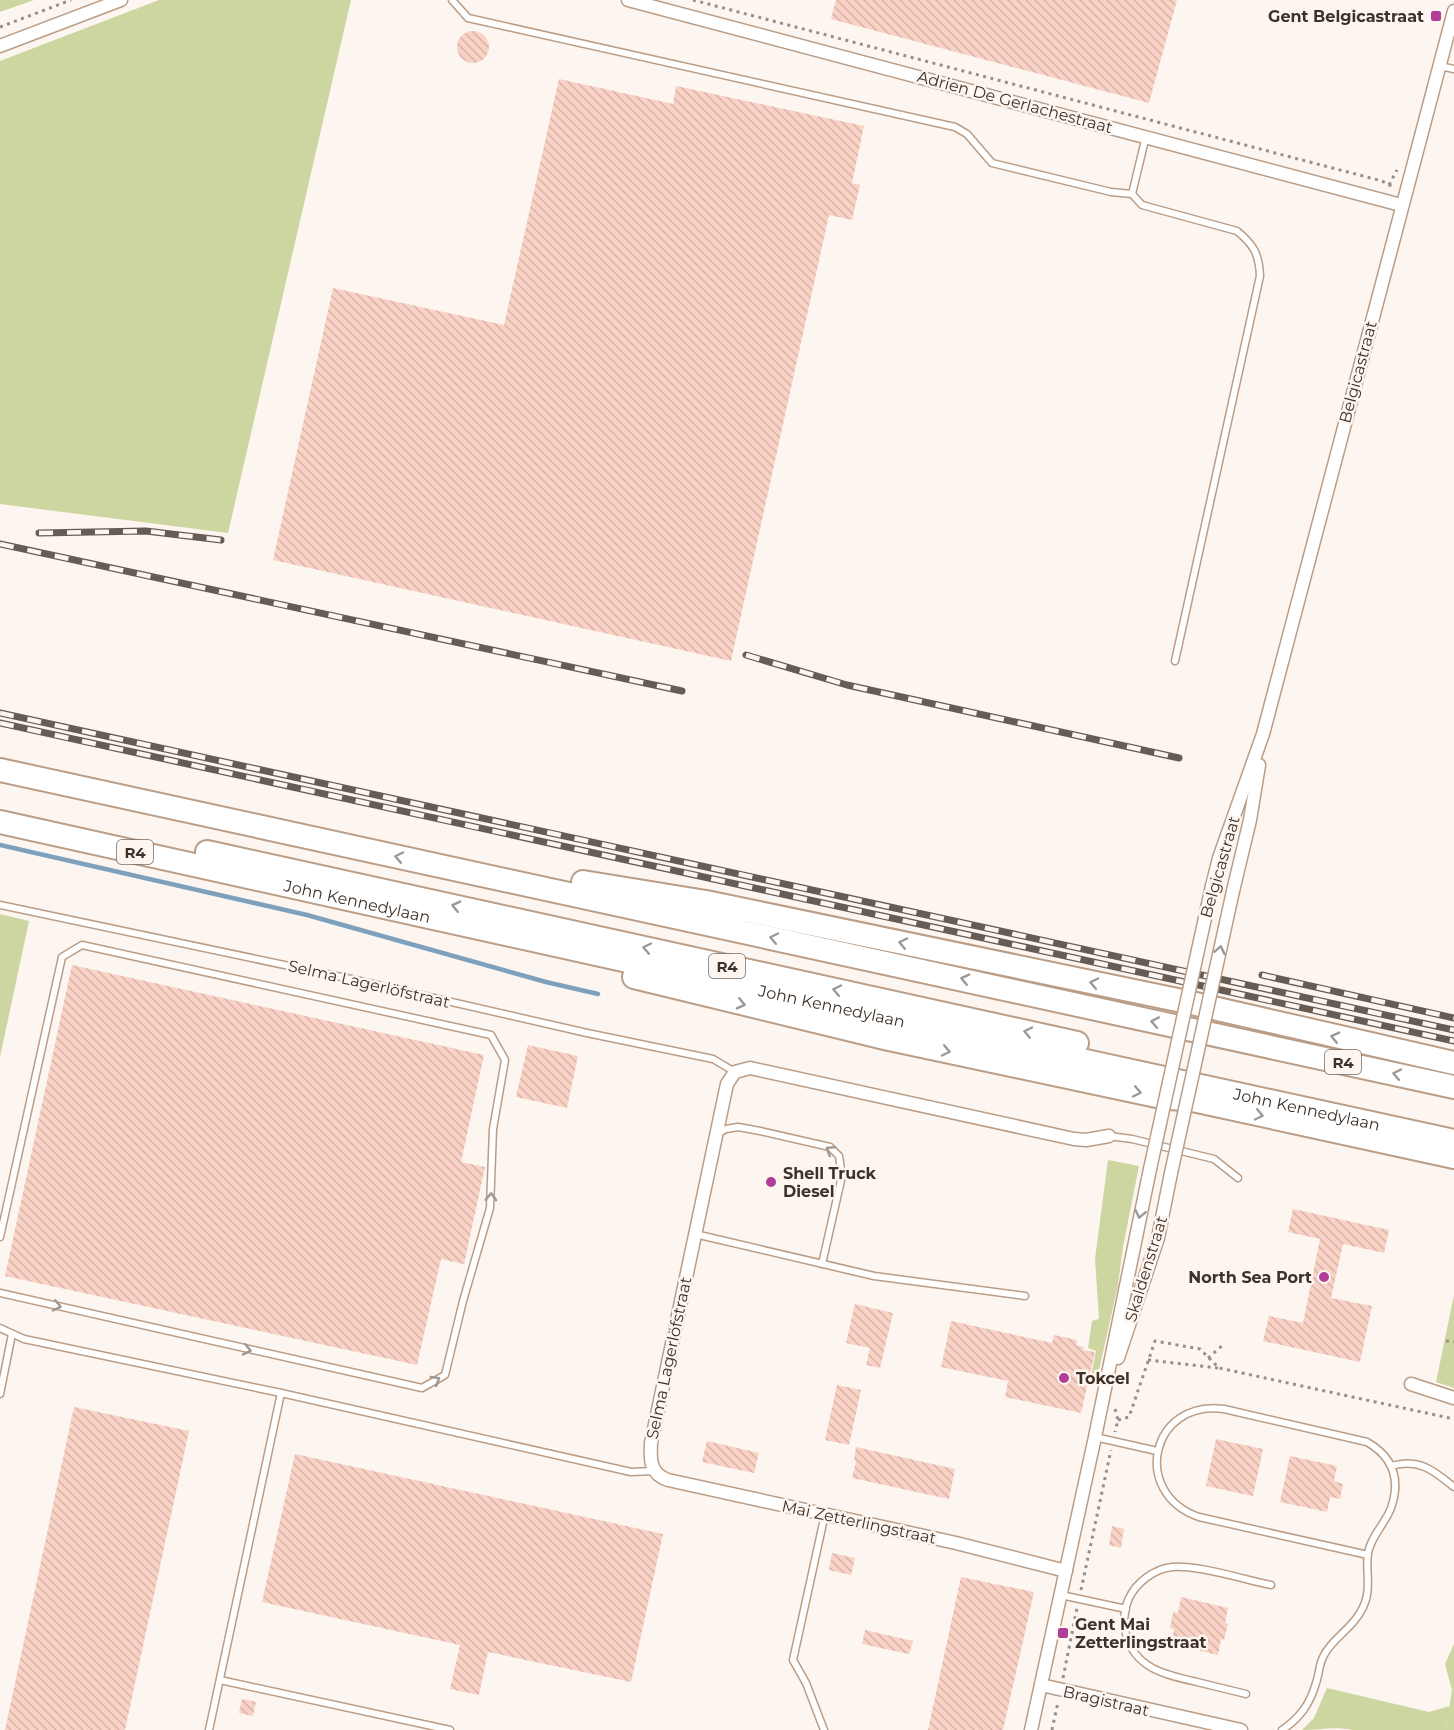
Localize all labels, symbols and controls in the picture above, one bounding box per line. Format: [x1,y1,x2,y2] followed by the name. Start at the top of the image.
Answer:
[1268,7,1424,26] place label: Gent Belgicastraat
[1429,9,1443,23] marker: Gent Belgicastraat
[915,67,1115,137] street label: Adrien De Gerlachestraat
[1335,318,1381,425] street label: Belgicastraat
[1196,813,1244,920] street label: Belgicastraat
[117,840,153,864] road number: R4
[394,851,404,864] one-way arrow
[281,875,432,927] street label: John Kennedylaan
[452,900,462,913] one-way arrow
[769,932,779,945] one-way arrow
[898,937,908,950] one-way arrow
[642,942,652,955] one-way arrow
[1212,945,1225,955] one-way arrow
[709,954,745,978] road number: R4
[286,956,452,1012] street label: Selma Lagerlöfstraat
[960,974,970,987] one-way arrow
[1089,977,1099,990] one-way arrow
[756,981,907,1031] street label: John Kennedylaan
[833,984,843,997] one-way arrow
[735,997,745,1010] one-way arrow
[1150,1016,1160,1029] one-way arrow
[1023,1026,1033,1039] one-way arrow
[1331,1031,1341,1044] one-way arrow
[941,1044,951,1057] one-way arrow
[1325,1050,1361,1074] road number: R4
[1392,1068,1402,1081] one-way arrow
[1231,1084,1382,1134] street label: John Kennedylaan
[1132,1085,1142,1098] one-way arrow
[1253,1108,1263,1121] one-way arrow
[825,1146,836,1157] one-way arrow
[783,1164,877,1201] place label: Shell Truck Diesel
[764,1175,778,1189] marker: Shell Truck Diesel
[485,1192,497,1201] one-way arrow
[1135,1209,1148,1219] one-way arrow
[1121,1213,1171,1324] street label: Skaldenstraat
[1188,1268,1312,1287] place label: North Sea Port
[1317,1270,1331,1284] marker: North Sea Port
[643,1275,696,1441] street label: Selma Lagerlöfstraat
[52,1299,62,1312] one-way arrow
[242,1342,252,1355] one-way arrow
[1076,1369,1130,1388] place label: Tokcel
[1057,1371,1071,1385] marker: Tokcel
[430,1376,440,1388] one-way arrow
[780,1496,938,1548] street label: Mai Zetterlingstraat
[1075,1615,1207,1652] place label: Gent Mai Zetterlingstraat
[1056,1626,1070,1640] marker: Gent Mai Zetterlingstraat
[1061,1682,1151,1720] street label: Bragistraat

